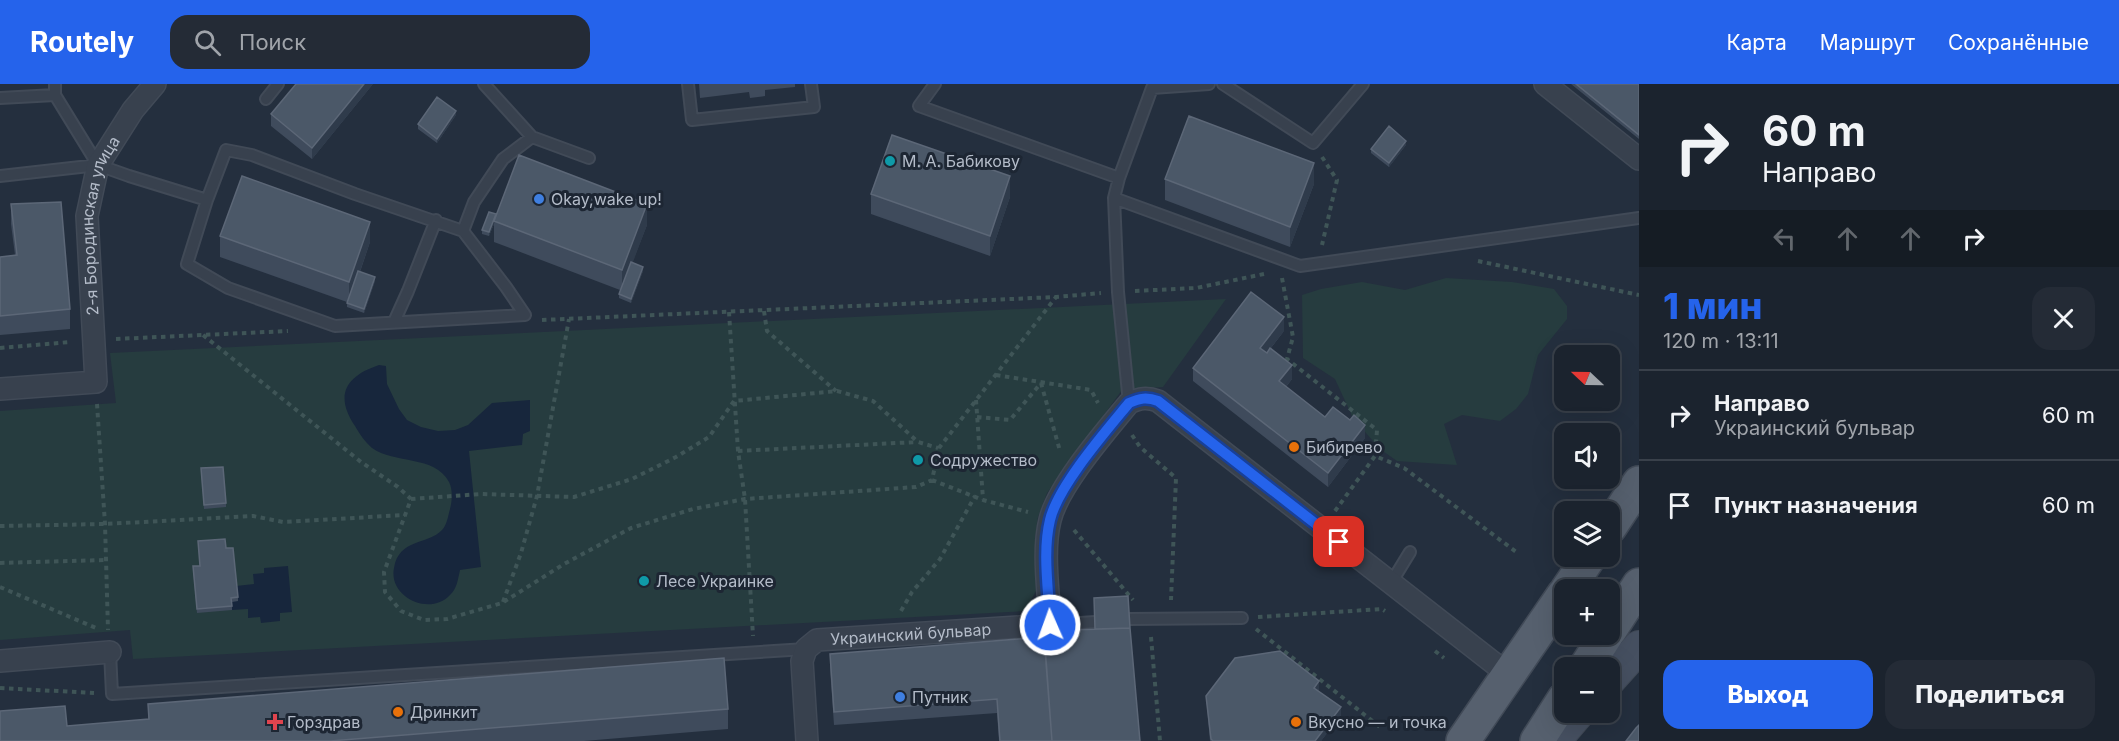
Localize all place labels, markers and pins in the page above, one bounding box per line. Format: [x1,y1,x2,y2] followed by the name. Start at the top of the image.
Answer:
[902,151,1020,171] place label: М. А. Бабикову
[883,154,897,168] marker: М. А. Бабикову
[551,189,662,209] place label: Okay,wake up!
[532,192,546,206] marker: Okay,wake up!
[1306,437,1383,457] place label: Бибирево
[1287,440,1301,454] marker: Бибирево
[930,450,1037,470] place label: Содружество
[911,453,925,467] marker: Содружество
[1313,516,1364,567] pin
[656,571,774,591] place label: Лесе Украинке
[637,574,651,588] marker: Лесе Украинке
[912,687,969,707] place label: Путник
[893,690,907,704] marker: Путник
[410,702,478,722] place label: Дринкит
[391,705,405,719] marker: Дринкит
[287,712,360,732] place label: Горздрав
[1308,712,1447,732] place label: Вкусно — и точка
[268,715,282,729] marker: Горздрав
[1289,715,1303,729] marker: Вкусно — и точка

